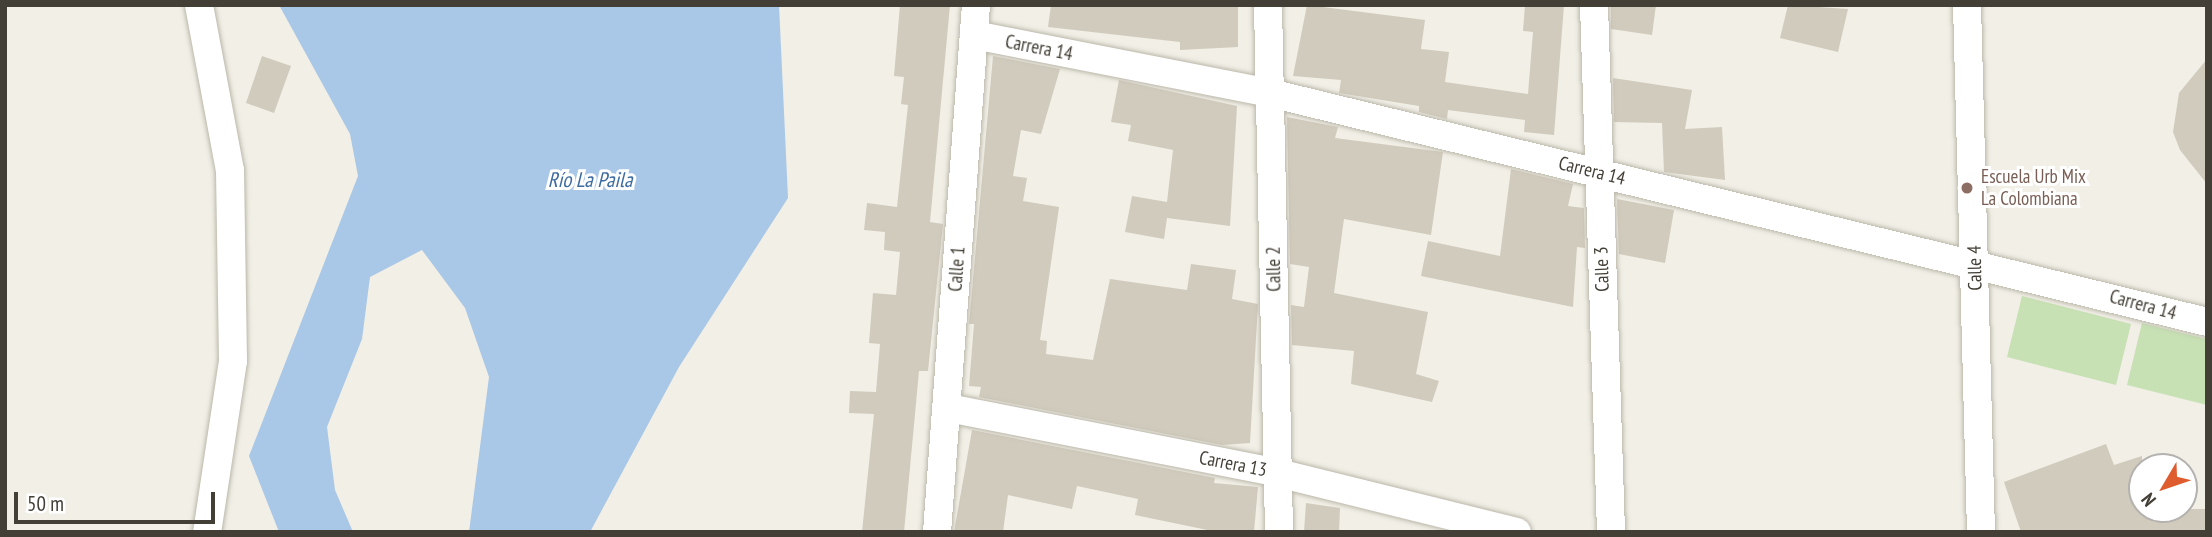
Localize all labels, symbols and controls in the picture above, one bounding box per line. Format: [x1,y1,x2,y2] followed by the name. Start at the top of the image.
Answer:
[1003,30,1075,66] street label: Carrera 14
[1556,152,1628,190] street label: Carrera 14
[1981,166,2086,210] place label: Escuela Urb Mix La Colombiana
[548,167,632,193] water label: Río La Paila
[1959,180,1975,196] marker: Escuela Urb Mix La Colombiana
[1963,245,1987,291] street label: Calle 4
[944,246,970,292] street label: Calle 1
[1262,246,1286,292] street label: Calle 2
[1590,246,1614,292] street label: Calle 3
[2107,285,2179,325] street label: Carrera 14
[1197,446,1269,482] street label: Carrera 13
[2128,453,2198,523] north arrow
[18,477,219,522] scale bar
[2136,488,2161,512] text: N
[27,490,64,517] text: 50 m

